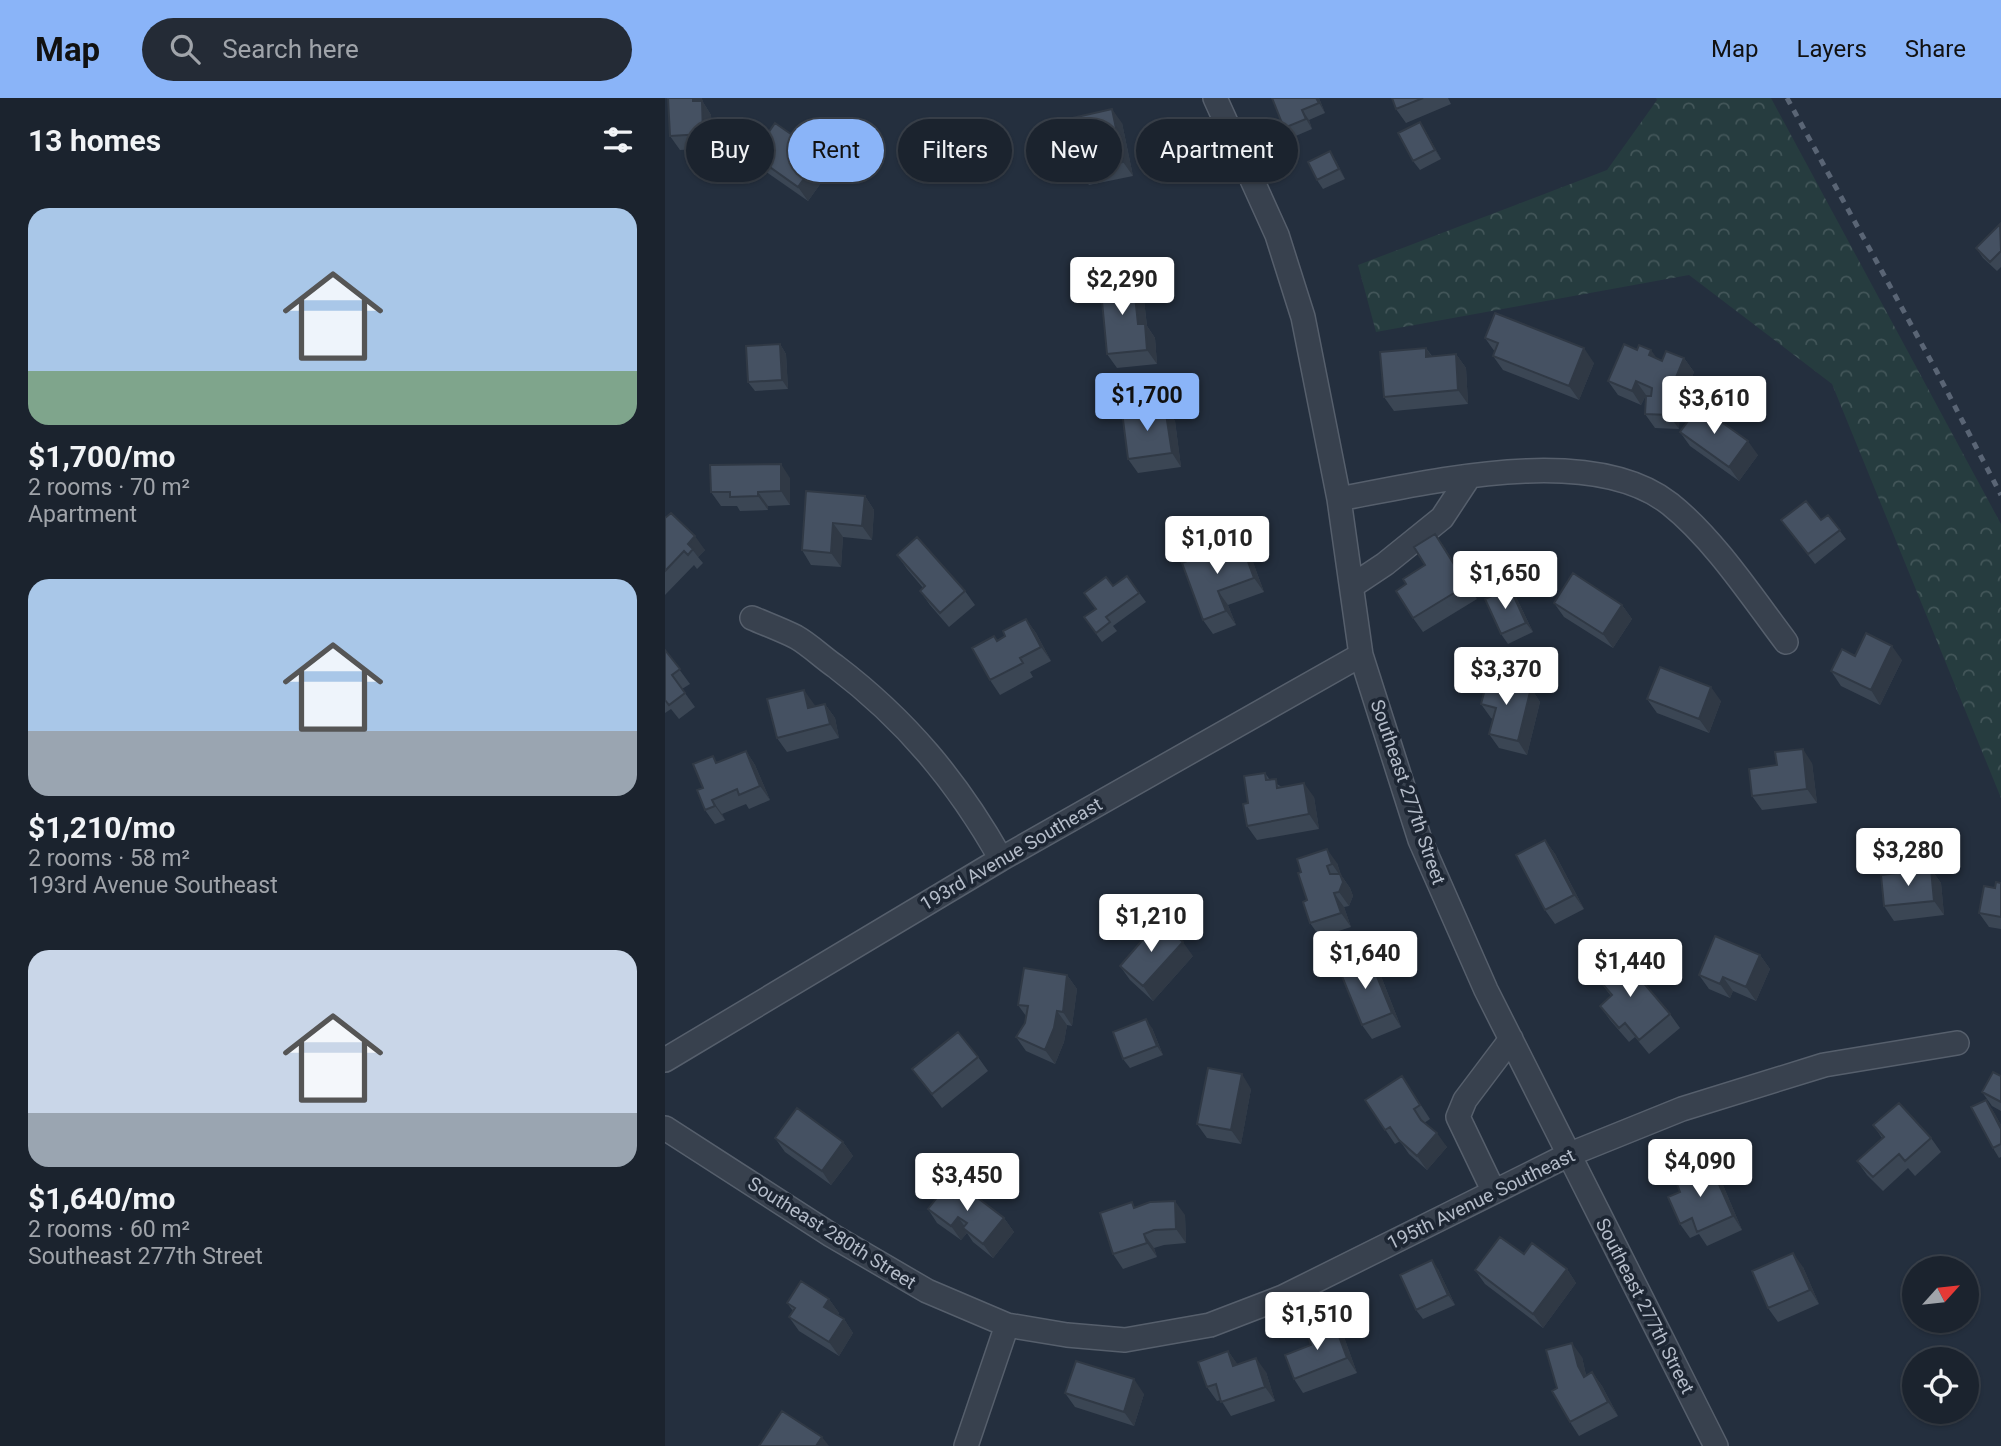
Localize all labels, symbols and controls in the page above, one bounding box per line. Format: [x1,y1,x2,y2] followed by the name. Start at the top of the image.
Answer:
[142,18,632,81] search box
[35,30,100,69] text: Map
[166,30,204,68] icon: search
[222,34,359,64] text: Search here
[1711,35,1759,63] text: Map
[1797,35,1867,63] text: Layers
[1905,35,1966,63] text: Share
[686,119,774,182] chip: Buy
[788,119,884,182] chip: Rent
[898,119,1012,182] chip: Filters
[1026,119,1122,182] chip: New
[1136,119,1298,182] chip: Apartment
[599,121,637,159] icon: filters
[28,123,161,158] text: 13 homes
[270,253,396,379] icon: home
[1065,258,1179,317] pin: $2,290
[1086,266,1158,293] text: $2,290
[1090,374,1204,433] pin: $1,700
[1657,376,1771,436] pin: $3,610
[1111,382,1183,409] text: $1,700
[1678,385,1750,412] text: $3,610
[28,439,176,474] text: $1,700/mo
[28,474,190,501] text: 2 rooms · 70 m²
[28,501,137,528] text: Apartment
[1160,517,1274,576] pin: $1,010
[1181,525,1253,552] text: $1,010
[1448,552,1562,611] pin: $1,650
[1469,560,1541,587] text: $1,650
[270,624,396,750] icon: home
[1449,648,1563,707] pin: $3,370
[1470,656,1542,683] text: $3,370
[1366,697,1450,887] street label: Southeast 277th Street
[916,792,1106,916] street label: 193rd Avenue Southeast
[28,810,176,845] text: $1,210/mo
[1851,828,1965,888] pin: $3,280
[1872,837,1944,864] text: $3,280
[28,845,190,872] text: 2 rooms · 58 m²
[28,872,278,899] text: 193rd Avenue Southeast
[1094,894,1208,954] pin: $1,210
[1115,903,1187,930] text: $1,210
[1308,932,1422,991] pin: $1,640
[1329,940,1401,967] text: $1,640
[1573,940,1687,999] pin: $1,440
[1594,948,1666,975] text: $1,440
[270,995,396,1121] icon: home
[1643,1140,1757,1199] pin: $4,090
[1383,1144,1579,1254] street label: 195th Avenue Southeast
[1664,1148,1736,1175] text: $4,090
[910,1154,1024,1213] pin: $3,450
[931,1162,1003,1189] text: $3,450
[744,1172,920,1294] street label: Southeast 280th Street
[28,1181,176,1216] text: $1,640/mo
[1591,1214,1699,1398] street label: Southeast 277th Street
[28,1216,190,1243] text: 2 rooms · 60 m²
[28,1243,263,1270] text: Southeast 277th Street
[1902,1256,1979,1334] north arrow
[1902,1256,1979,1424] map controls
[1260,1292,1374,1352] pin: $1,510
[1281,1301,1353,1328] text: $1,510
[1902,1347,1979,1424] button: locate

